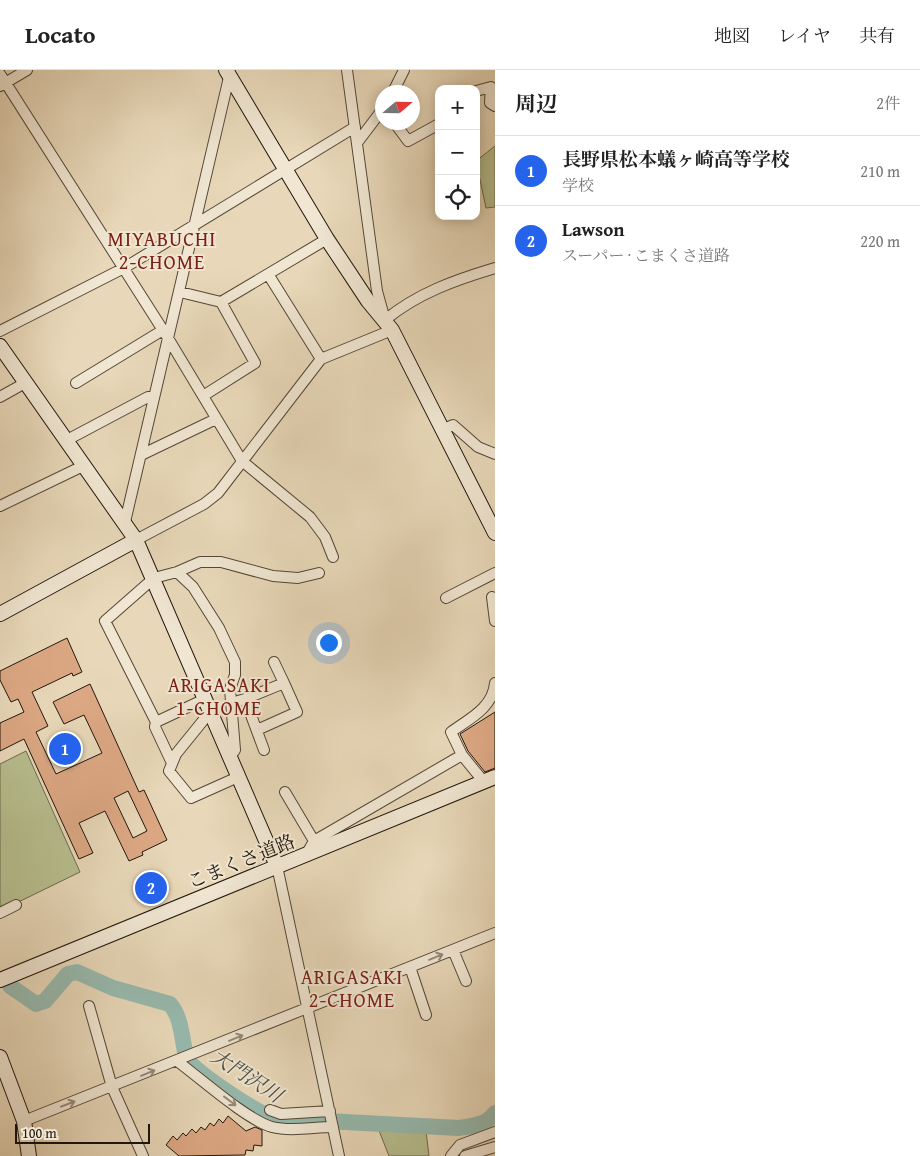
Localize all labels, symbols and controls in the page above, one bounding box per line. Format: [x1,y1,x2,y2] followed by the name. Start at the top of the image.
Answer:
[25,17,96,52] text: Locato
[714,22,750,49] text: 地図
[778,22,831,49] text: レイヤ
[859,22,895,49] text: 共有
[375,85,420,130] north arrow
[435,85,480,220] map controls
[435,85,480,130] button: +
[515,88,557,119] text: 周辺
[876,91,900,115] text: 2件
[435,130,480,175] button: −
[562,145,790,173] text: 長野県松本蟻ヶ崎高等学校
[527,159,535,183] text: 1
[860,159,900,183] text: 210 m
[562,173,594,197] text: 学校
[435,175,480,220] button: locate
[562,215,625,243] text: Lawson
[108,224,216,276] district label: MIYABUCHI 2-CHOME
[527,229,535,253] text: 2
[860,229,900,253] text: 220 m
[562,243,730,267] text: スーパー · こまくさ道路
[316,630,342,656] your location
[168,670,270,722] district label: ARIGASAKI 1-CHOME
[49,730,81,768] pin: 1
[183,827,299,895] street label: こまくさ道路
[135,869,167,907] pin: 2
[428,952,443,961] one-way arrow
[301,962,403,1014] district label: ARIGASAKI 2-CHOME
[228,1032,243,1042] one-way arrow
[206,1041,290,1110] water label: 大門沢川
[139,1068,155,1077] one-way arrow
[223,1096,237,1106] one-way arrow
[60,1099,75,1108] one-way arrow
[15,1121,150,1144] scale bar
[22,1123,57,1143] text: 100 m

